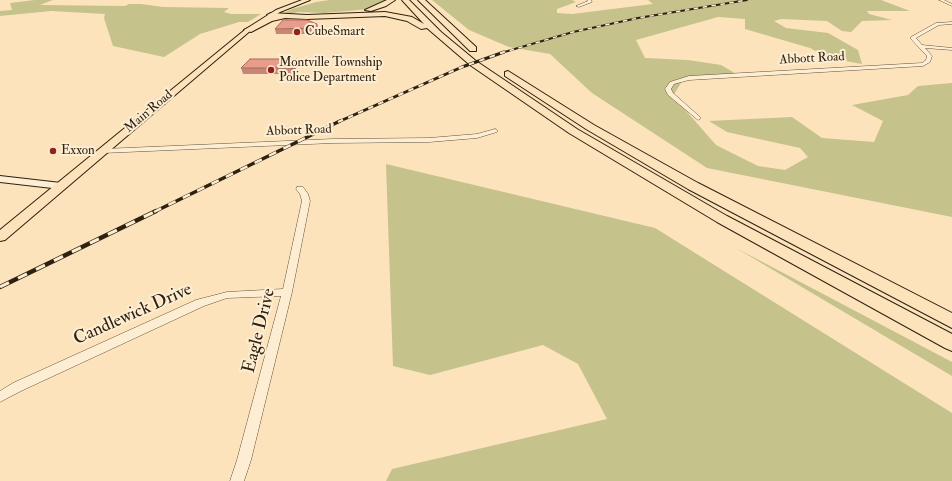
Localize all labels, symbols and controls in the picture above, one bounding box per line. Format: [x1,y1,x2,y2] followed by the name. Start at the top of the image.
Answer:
[305,24,365,40] place label: CubeSmart
[292,27,302,37] marker: CubeSmart
[779,49,845,69] street label: Abbott Road
[279,55,382,86] place label: Montville Township Police Department
[266,65,276,75] marker: Montville Township Police Department
[122,87,176,137] street label: Main Road
[266,122,332,140] street label: Abbott Road
[61,143,95,159] place label: Exxon
[48,146,58,156] marker: Exxon
[70,279,196,351] street label: Candlewick Drive
[239,287,281,375] street label: Eagle Drive

